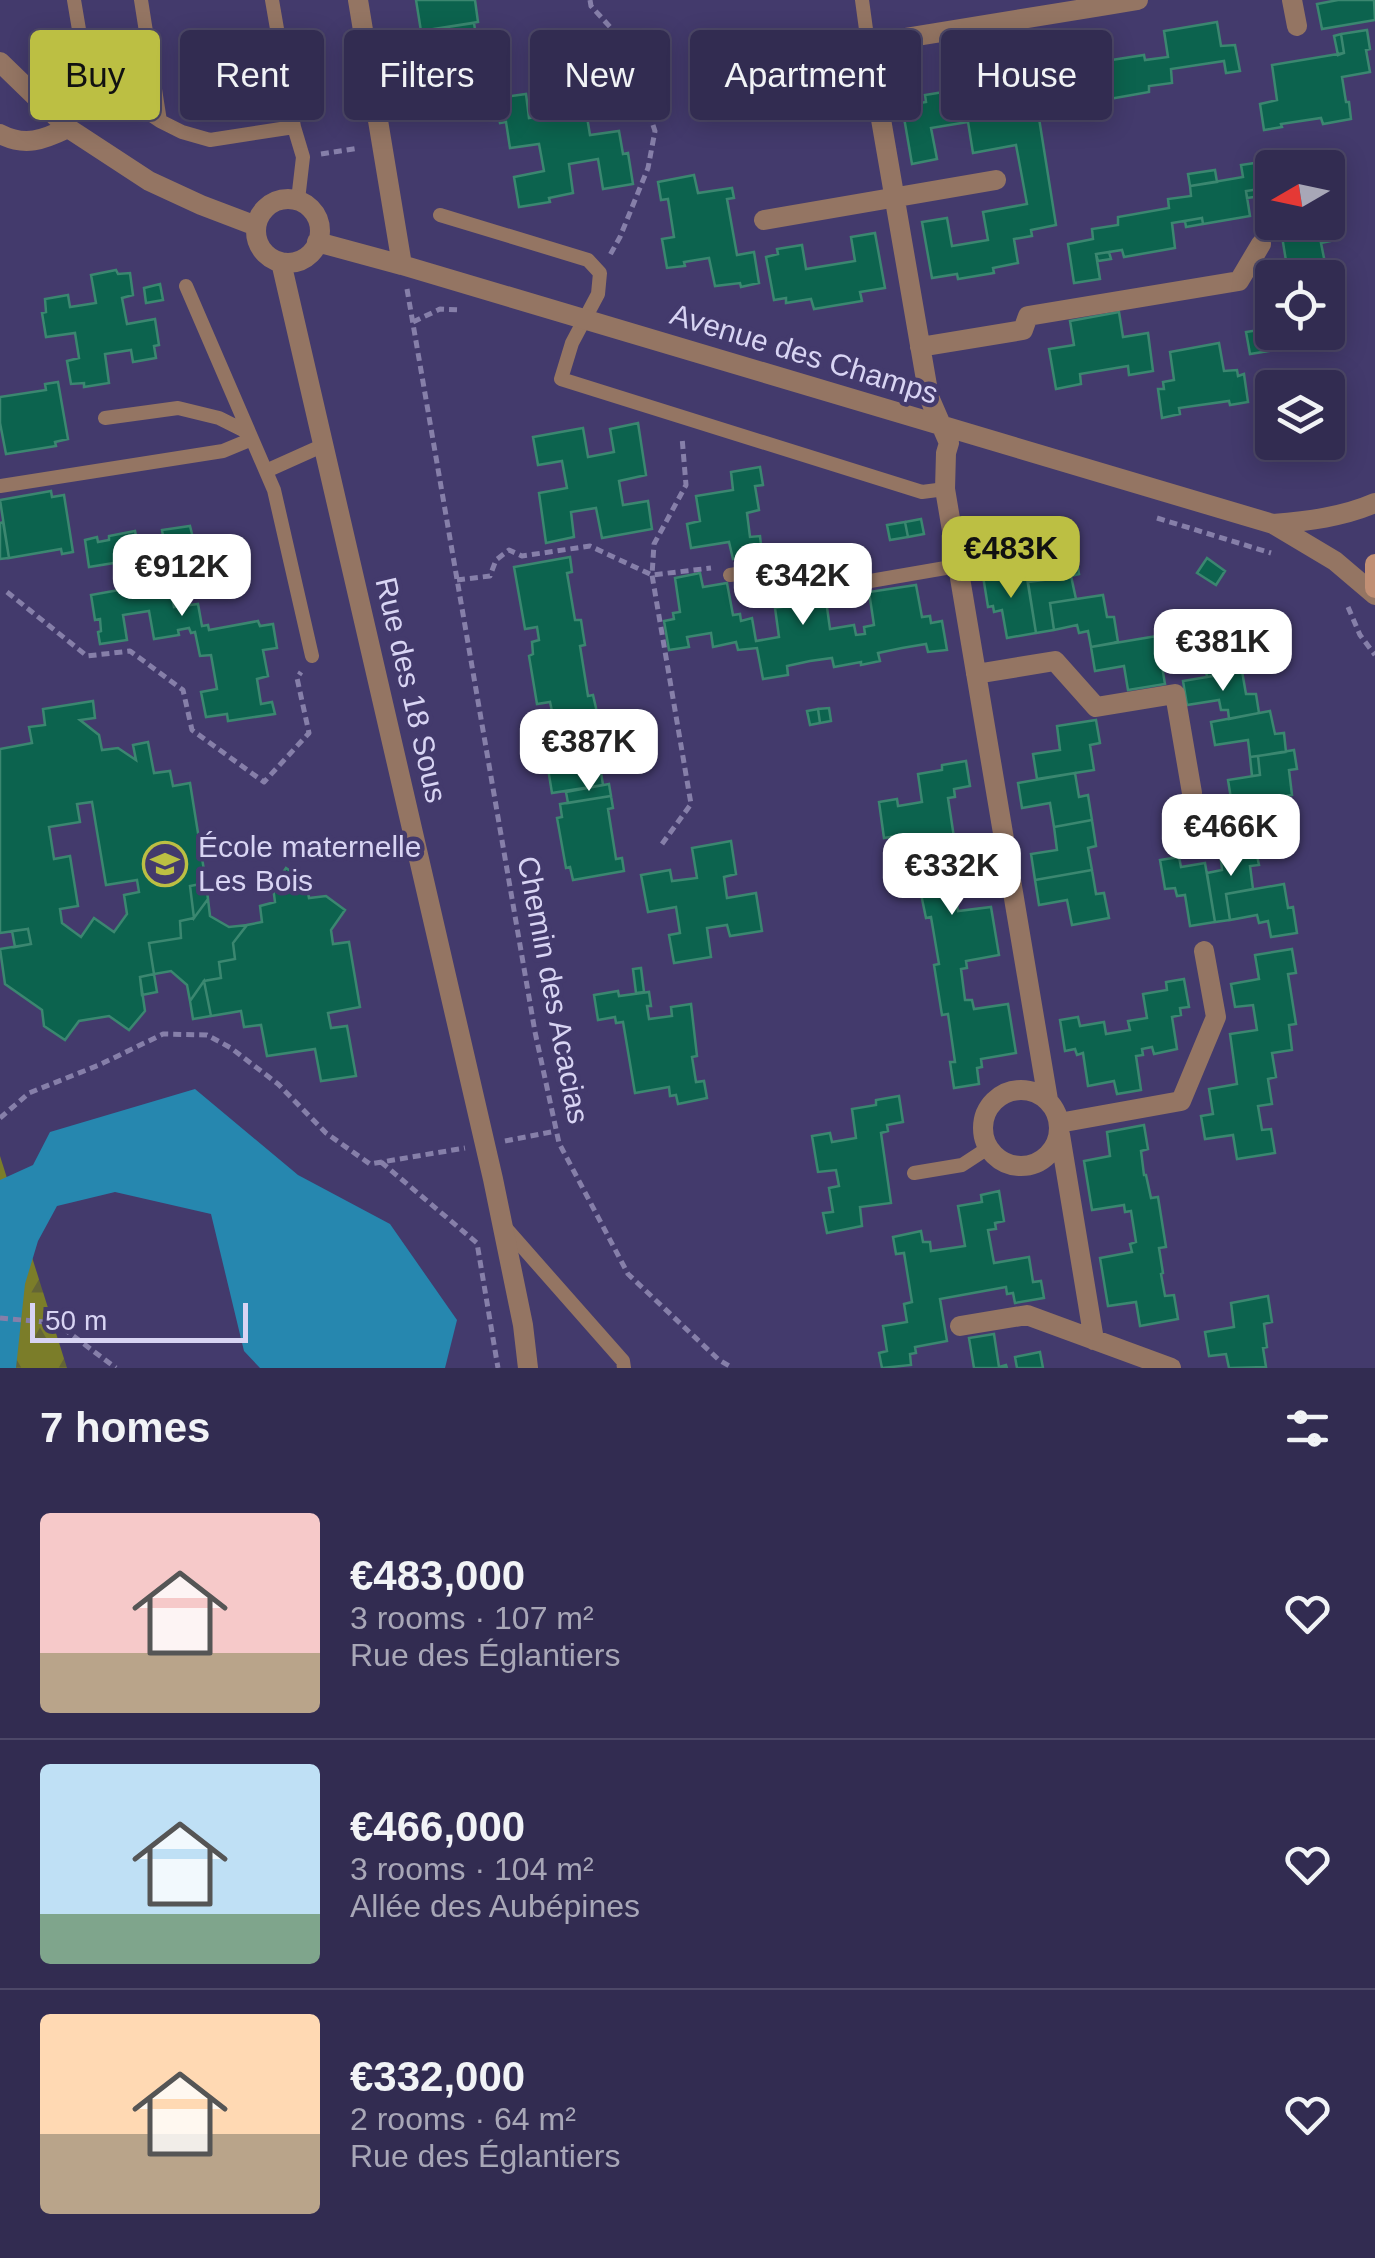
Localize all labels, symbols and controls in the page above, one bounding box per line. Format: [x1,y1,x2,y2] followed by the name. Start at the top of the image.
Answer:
[30,30,160,120] chip: Buy
[180,30,324,120] chip: Rent
[344,30,510,120] chip: Filters
[530,30,670,120] chip: New
[690,30,921,120] chip: Apartment
[941,30,1112,120] chip: House
[1255,150,1345,240] north arrow
[1255,150,1345,460] map controls
[1255,260,1345,350] button: locate
[666,297,942,410] street label: Avenue des Champs
[1255,370,1345,460] button: layers
[941,516,1081,601] pin: €483K
[964,530,1058,566] text: €483K
[112,534,252,619] pin: €912K
[733,543,873,628] pin: €342K
[135,548,229,584] text: €912K
[756,557,850,593] text: €342K
[370,574,453,806] street label: Rue des 18 Sous
[1153,609,1293,694] pin: €381K
[1176,623,1270,659] text: €381K
[519,709,659,794] pin: €387K
[542,723,636,759] text: €387K
[1161,794,1301,879] pin: €466K
[1184,808,1278,844] text: €466K
[198,830,421,897] place label: École maternelle Les Bois
[882,833,1022,918] pin: €332K
[142,841,188,887] school or university icon: École maternelle Les Bois
[905,847,999,883] text: €332K
[511,853,596,1126] street label: Chemin des Acacias
[30,1298,248,1342] scale bar
[45,1305,107,1336] text: 50 m
[1280,1401,1335,1456] icon: filters
[40,1404,210,1451] text: 7 homes
[350,1552,525,1599] text: €483,000
[120,1553,240,1673] icon: home
[1280,1586,1335,1641] icon: heart
[350,1600,594,1636] text: 3 rooms · 107 m²
[350,1637,620,1673] text: Rue des Églantiers
[350,1803,525,1850] text: €466,000
[120,1804,240,1924] icon: home
[1280,1837,1335,1892] icon: heart
[350,1851,594,1887] text: 3 rooms · 104 m²
[350,1888,640,1924] text: Allée des Aubépines
[350,2053,525,2100] text: €332,000
[120,2054,240,2174] icon: home
[1280,2087,1335,2142] icon: heart
[350,2101,576,2137] text: 2 rooms · 64 m²
[350,2138,620,2174] text: Rue des Églantiers

